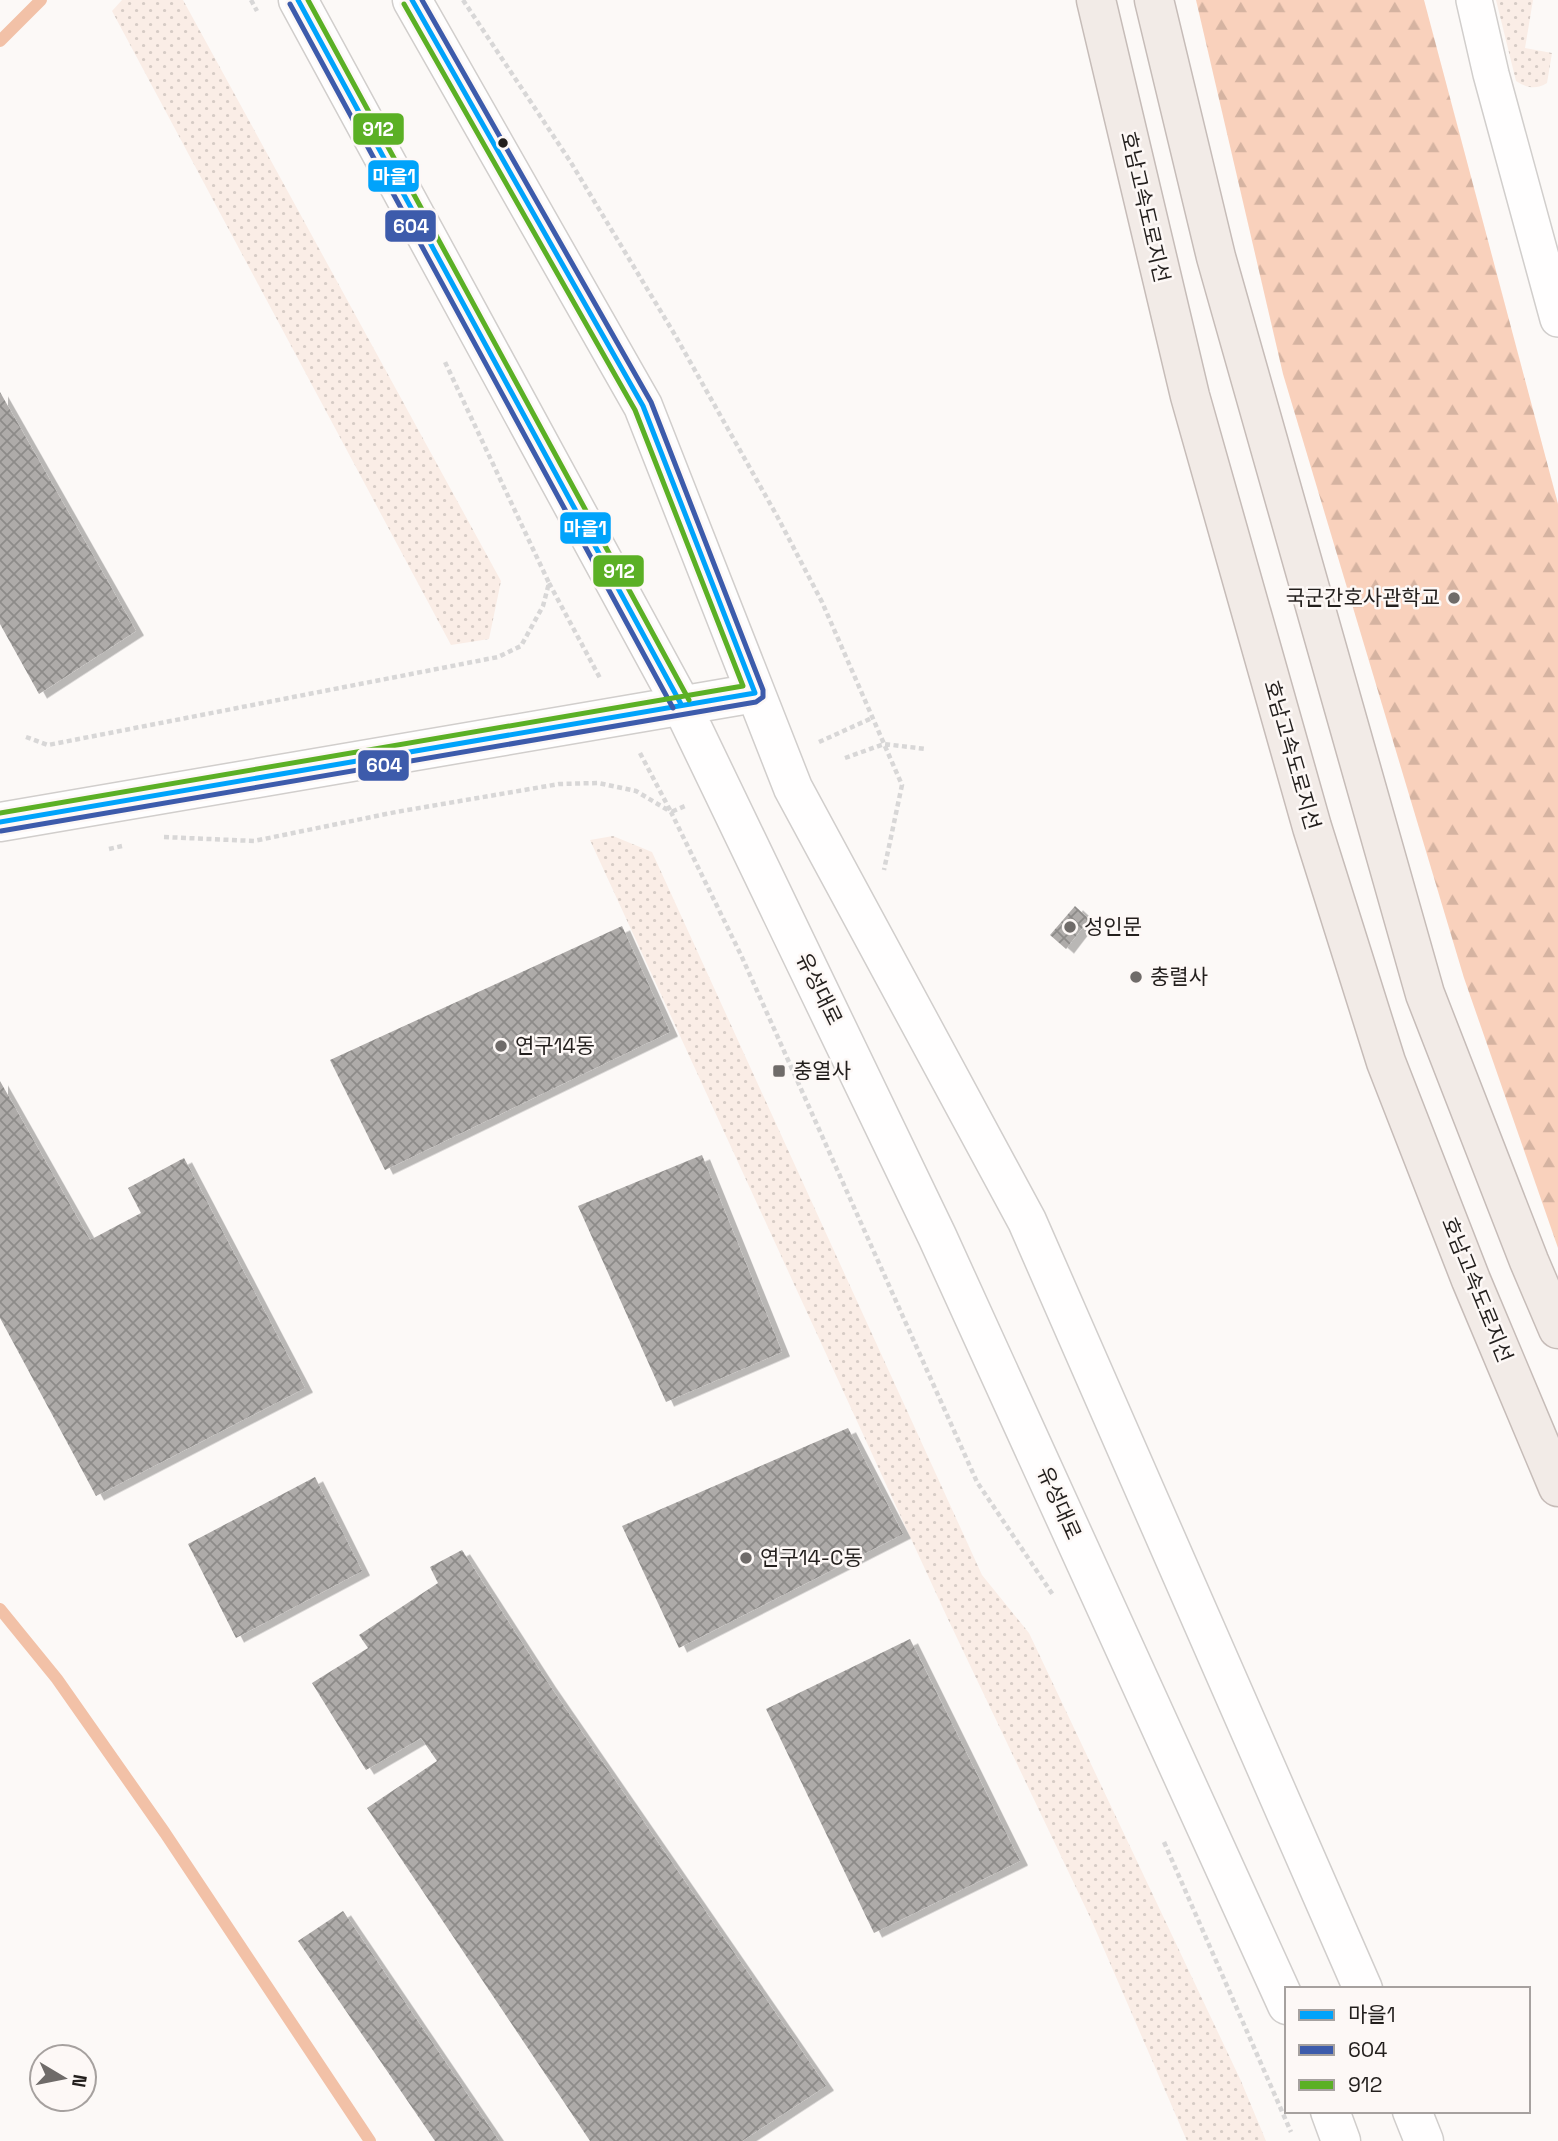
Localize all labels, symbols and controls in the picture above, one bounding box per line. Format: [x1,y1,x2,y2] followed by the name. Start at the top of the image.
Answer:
[352,112,405,146] line badge: 912
[362,117,394,142] text: 912
[1115,129,1176,285] street label: 호남고속도로지선
[496,136,510,150] unlabelled marker
[367,159,420,193] line badge: 마을1
[372,164,416,189] text: 마을1
[384,209,437,243] line badge: 604
[393,214,429,239] text: 604
[559,511,612,545] line badge: 마을1
[563,516,607,541] text: 마을1
[592,554,645,588] line badge: 912
[603,559,635,584] text: 912
[1285,584,1440,611] place label: 국군간호사관학교
[1446,590,1462,606] marker: 국군간호사관학교
[1258,677,1327,833] street label: 호남고속도로지선
[357,749,410,782] line badge: 604
[366,753,402,778] text: 604
[1084,913,1142,940] place label: 성인문
[1062,919,1078,935] marker: 성인문
[790,948,849,1029] street label: 유성대로
[1150,963,1208,990] place label: 충렬사
[1128,969,1144,985] marker: 충렬사
[515,1032,595,1059] place label: 연구14동
[493,1038,509,1054] marker: 연구14동
[793,1057,851,1084] place label: 충열사
[771,1063,787,1079] marker: 충열사
[1436,1213,1519,1367] street label: 호남고속도로지선
[1031,1462,1088,1544] street label: 유성대로
[760,1544,863,1571] place label: 연구14-C동
[738,1550,754,1566] marker: 연구14-C동
[1285,1987,1530,2113] legend
[1348,2001,1395,2028] text: 마을1
[1348,2036,1387,2063] text: 604
[28,2043,98,2113] north arrow
[1348,2071,1382,2098] text: 912
[66,2072,93,2089] text: N

